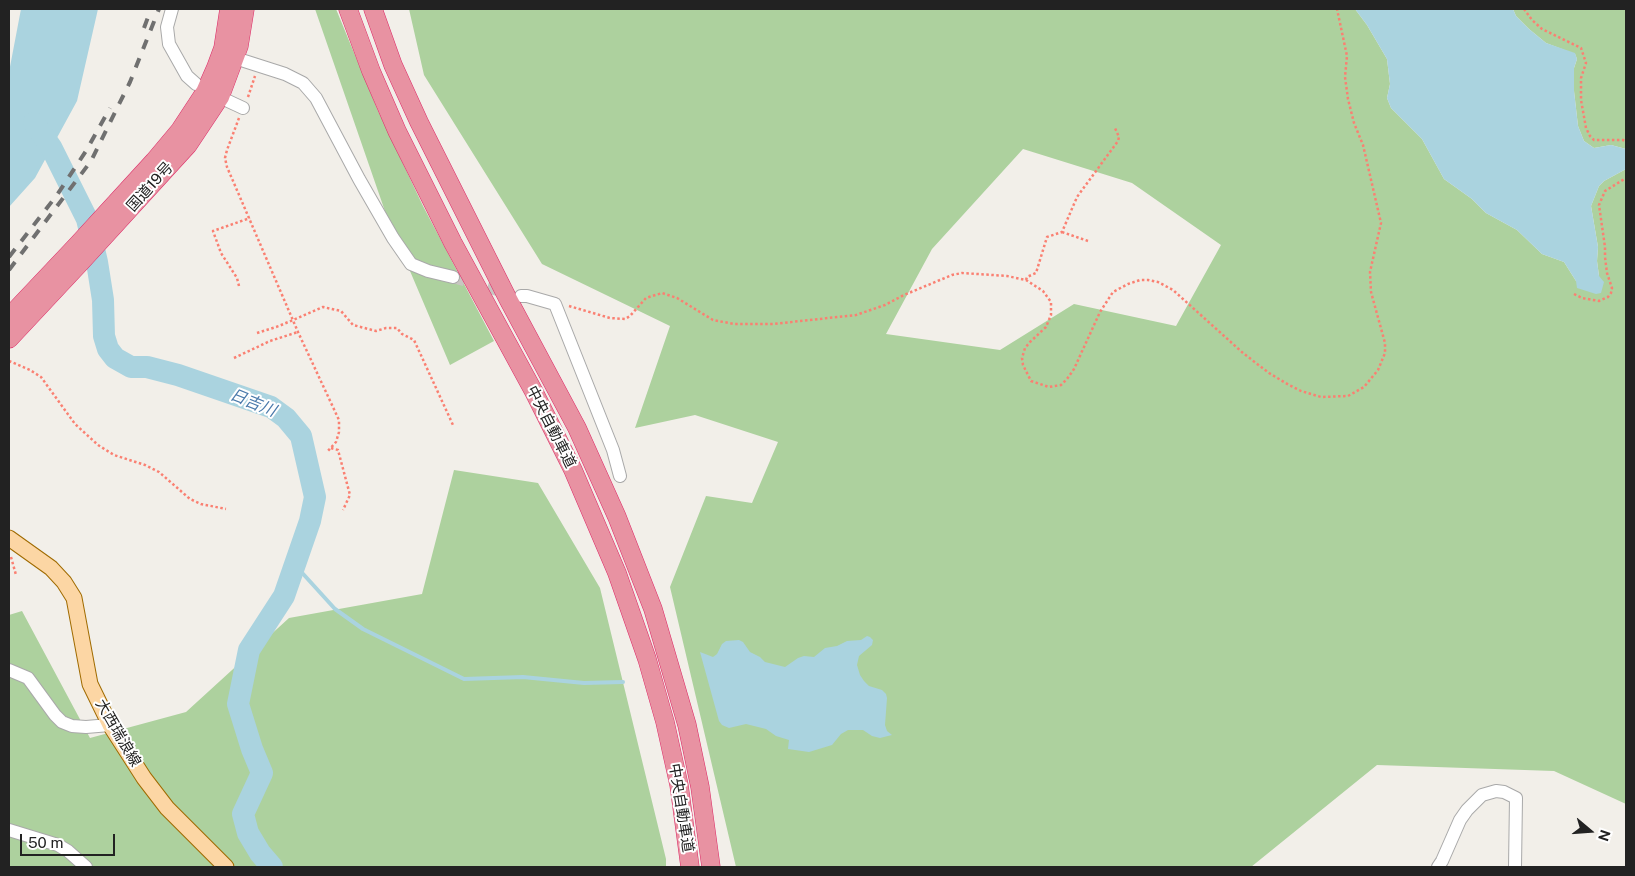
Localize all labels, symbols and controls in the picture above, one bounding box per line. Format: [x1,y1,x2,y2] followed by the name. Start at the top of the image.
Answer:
[123,159,177,215] street label: 国道19号
[523,383,579,471] street label: 中央自動車道
[227,385,279,421] water label: 日吉川
[91,696,145,770] street label: 大西瑞浪線
[665,762,697,854] street label: 中央自動車道
[1565,806,1615,856] north arrow
[22,824,118,856] scale bar
[1595,828,1614,843] text: N
[28,834,63,851] text: 50 m

